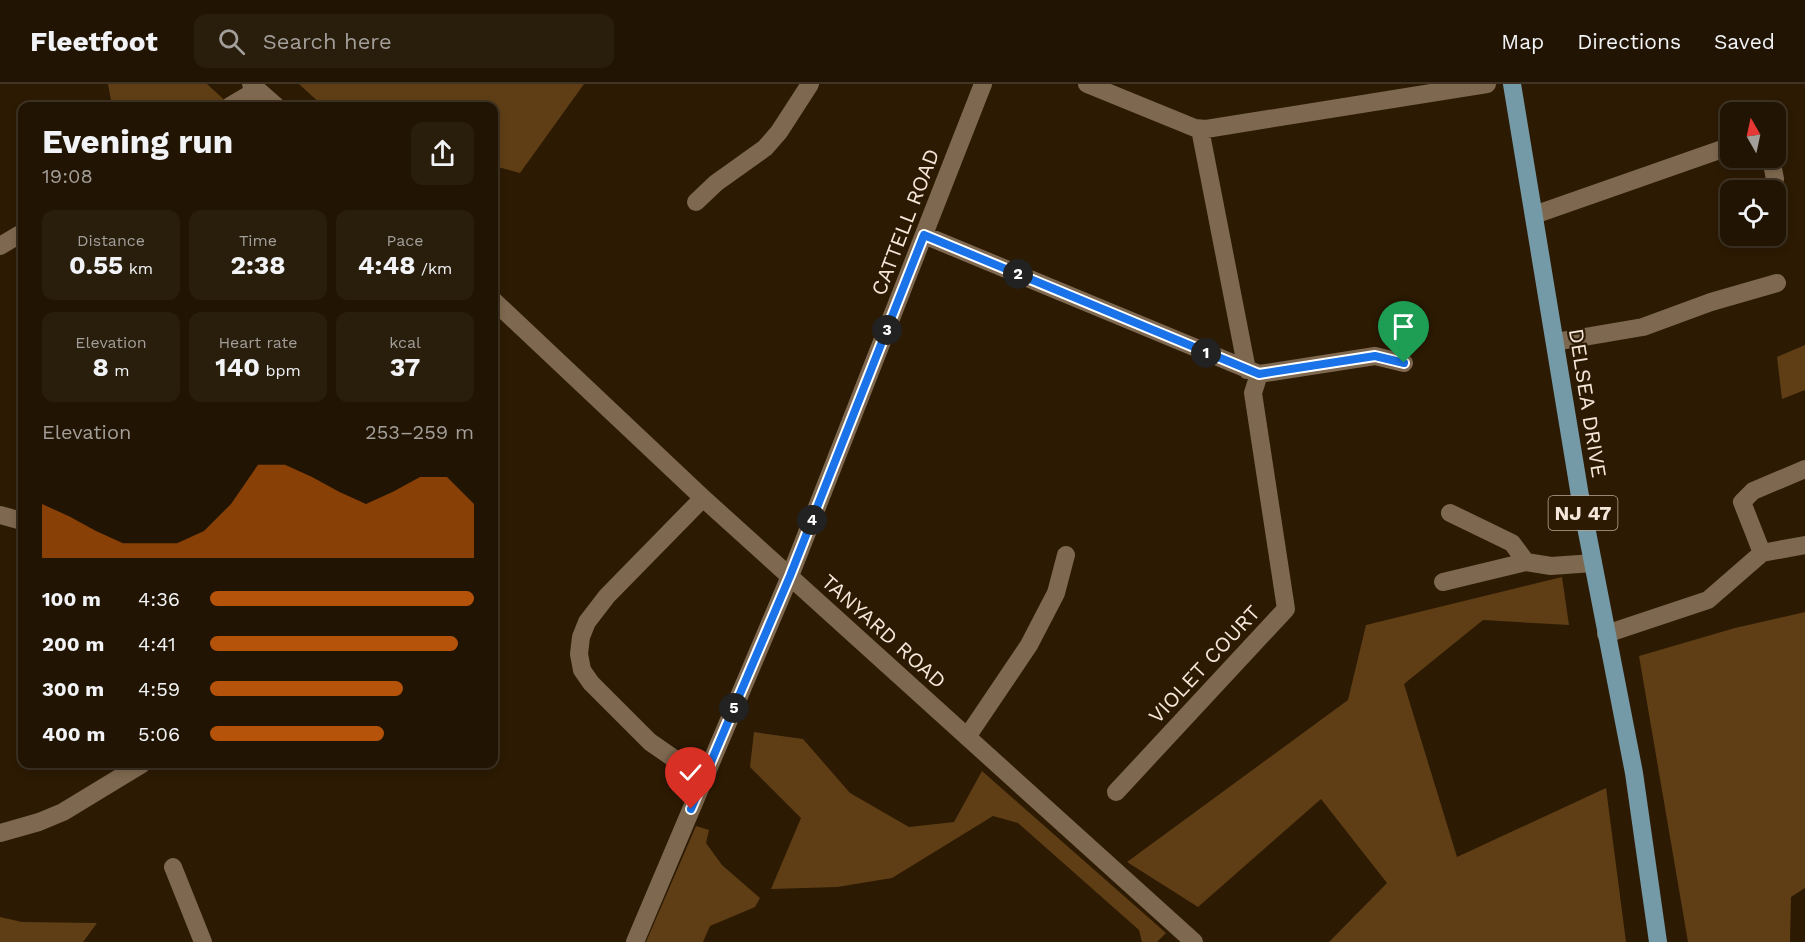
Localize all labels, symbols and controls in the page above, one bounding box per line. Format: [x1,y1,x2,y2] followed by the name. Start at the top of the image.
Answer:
[194,14,614,68] search box
[30,25,158,58] text: Fleetfoot
[215,25,248,58] icon: search
[263,29,392,54] text: Search here
[1501,29,1544,54] text: Map
[1577,29,1681,54] text: Directions
[1714,29,1775,54] text: Saved
[1720,102,1786,168] north arrow
[1720,102,1786,246] map controls
[42,122,233,161] text: Evening run
[411,122,474,185] button: share
[866,145,944,299] street label: CATTELL ROAD
[42,164,93,188] text: 19:08
[1720,180,1786,246] button: locate
[77,231,145,250] text: Distance
[239,231,277,250] text: Time
[386,231,424,250] text: Pace
[69,250,123,280] text: 0.55
[230,250,286,280] text: 2:38
[358,250,415,280] text: 4:48
[123,259,153,278] text: km
[415,259,452,278] text: /km
[1003,259,1033,289] pin: 2
[1013,264,1023,283] text: 2
[1378,301,1429,363] pin
[1387,310,1420,343] icon: arrive
[872,315,902,345] pin: 3
[882,320,892,339] text: 3
[1564,327,1612,479] street label: DELSEA DRIVE
[75,333,147,352] text: Elevation
[218,333,298,352] text: Heart rate
[389,333,421,352] text: kcal
[1191,338,1221,368] pin: 1
[1203,343,1209,362] text: 1
[92,352,109,382] text: 8
[215,352,260,382] text: 140
[390,352,420,382] text: 37
[109,361,130,380] text: m
[260,361,301,380] text: bpm
[42,420,131,444] text: Elevation
[365,420,474,444] text: 253–259 m
[1548,496,1618,530] road number: NJ 47
[797,505,827,535] pin: 4
[807,510,817,529] text: 4
[817,569,951,693] street label: TANYARD ROAD
[42,587,101,611] text: 100 m
[138,587,180,611] text: 4:36
[1143,600,1265,728] street label: VIOLET COURT
[42,632,104,656] text: 200 m
[138,632,176,656] text: 4:41
[42,677,104,701] text: 300 m
[138,677,180,701] text: 4:59
[719,693,749,723] pin: 5
[729,698,739,717] text: 5
[42,722,105,746] text: 400 m
[138,722,180,746] text: 5:06
[665,747,716,809] pin
[674,756,707,789] icon: check

